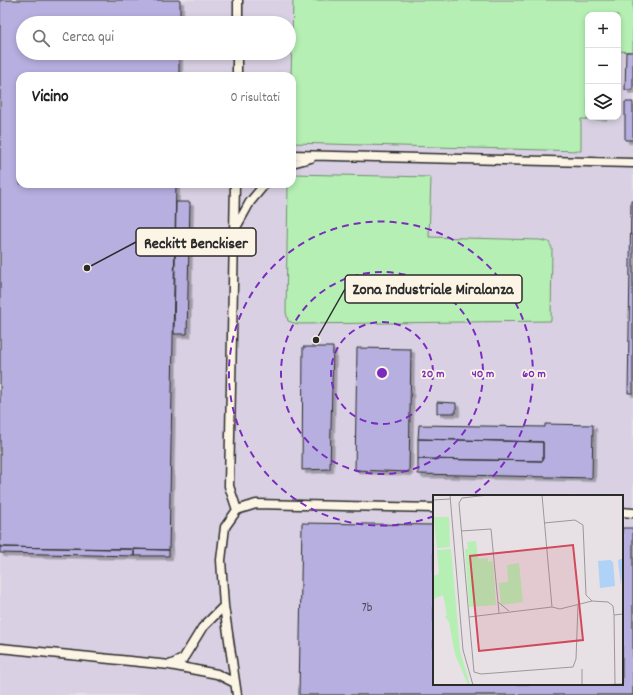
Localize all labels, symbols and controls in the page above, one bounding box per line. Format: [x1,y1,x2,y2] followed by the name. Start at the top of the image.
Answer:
[585,12,621,120] map controls
[585,12,621,48] button: +
[16,16,296,60] search box
[30,27,52,49] icon: search
[62,27,114,49] text: Cerca qui
[585,48,621,84] button: −
[585,84,621,120] button: layers
[32,86,69,110] text: Vicino
[230,89,280,108] text: 0 risultati
[136,228,256,256] callout: Reckitt Benckiser
[144,233,249,256] text: Reckitt Benckiser
[345,275,522,303] callout: Zona Industriale Miralanza
[352,279,515,302] text: Zona Industriale Miralanza
[375,366,389,380] centre of rings
[422,366,444,383] text: 20 m
[472,366,494,383] text: 40 m
[522,366,546,383] text: 60 m
[433,495,623,685] inset map
[362,599,373,618] house number: 7b

